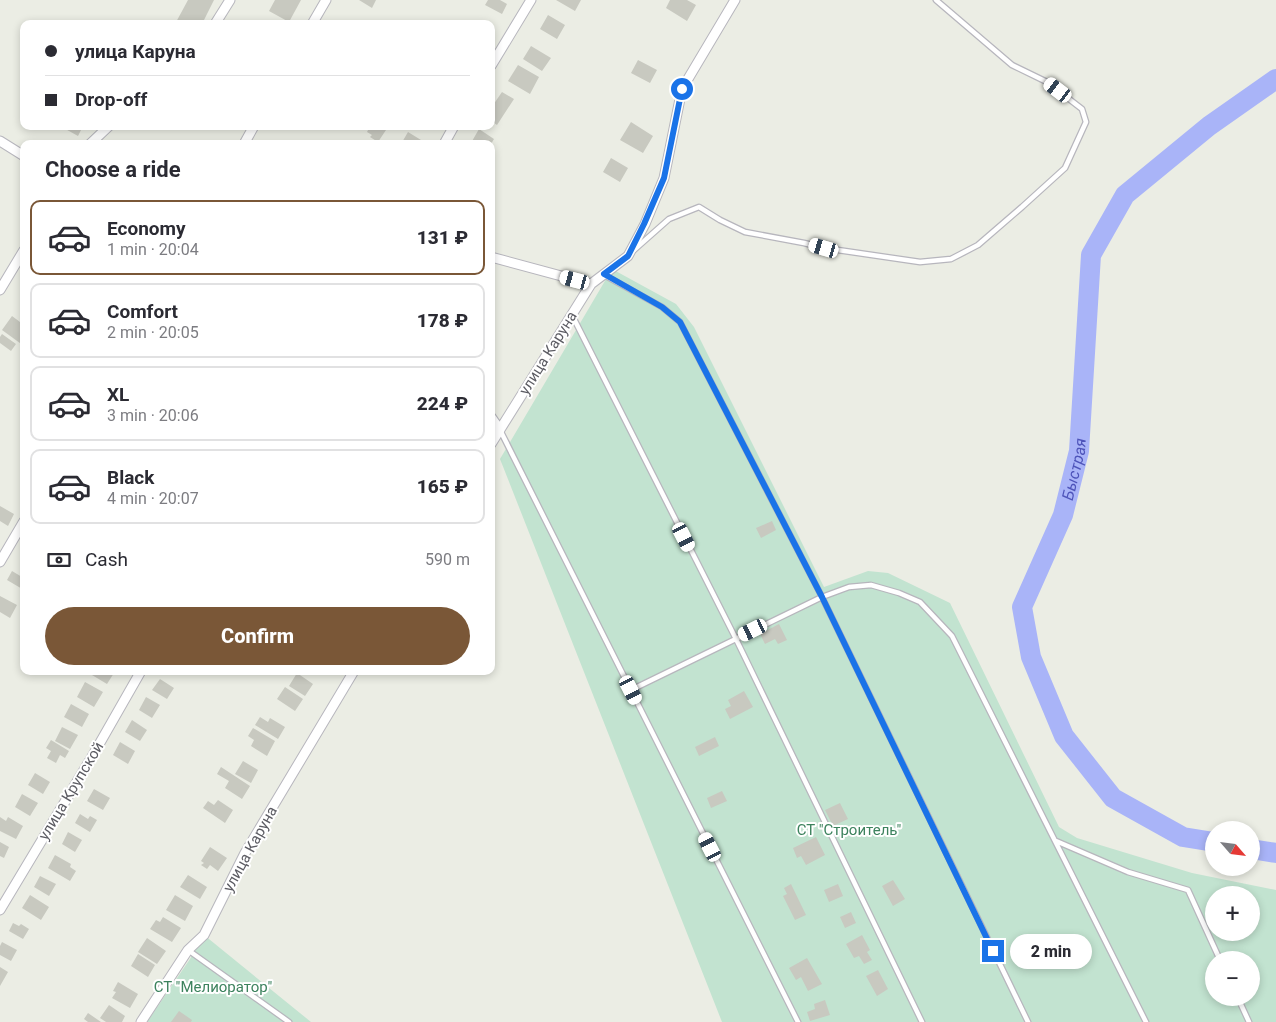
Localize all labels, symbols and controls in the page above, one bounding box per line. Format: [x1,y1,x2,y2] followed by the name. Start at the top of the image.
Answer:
[75,40,196,63] text: улица Каруна
[1041,75,1074,105] car
[671,78,693,100] route start
[75,88,147,111] text: Drop-off
[45,157,181,182] text: Choose a ride
[47,215,92,260] icon: car
[107,217,186,240] text: Economy
[417,226,468,249] text: 131 ₽
[807,237,840,259] car
[107,240,199,259] text: 1 min · 20:04
[558,269,591,291] car
[47,298,92,343] icon: car
[107,300,178,323] text: Comfort
[515,308,581,398] street label: улица Каруна
[417,309,468,332] text: 178 ₽
[107,323,199,342] text: 2 min · 20:05
[47,381,92,426] icon: car
[107,383,129,406] text: XL
[417,392,468,415] text: 224 ₽
[107,406,199,425] text: 3 min · 20:06
[1058,437,1089,502] water label: Быстрая
[47,464,92,509] icon: car
[107,466,154,489] text: Black
[417,475,468,498] text: 165 ₽
[107,489,199,508] text: 4 min · 20:07
[670,520,697,554] car
[45,546,73,574] icon: cash
[85,548,128,571] text: Cash
[425,550,470,569] text: 590 m
[45,607,470,665] button: Confirm
[736,617,769,643] car
[617,673,644,707] car
[35,739,107,843] street label: улица Крупской
[219,803,281,895] street label: улица Каруна
[797,821,901,839] park label: СТ "Строитель"
[1205,821,1260,876] north arrow
[1205,821,1260,1006] map controls
[696,830,723,864] car
[1205,886,1260,941] button: +
[1010,934,1093,968] callout: 2 min
[982,940,1004,962] route end
[1031,942,1071,961] text: 2 min
[1205,951,1260,1006] button: −
[154,978,272,996] park label: СТ "Мелиоратор"

